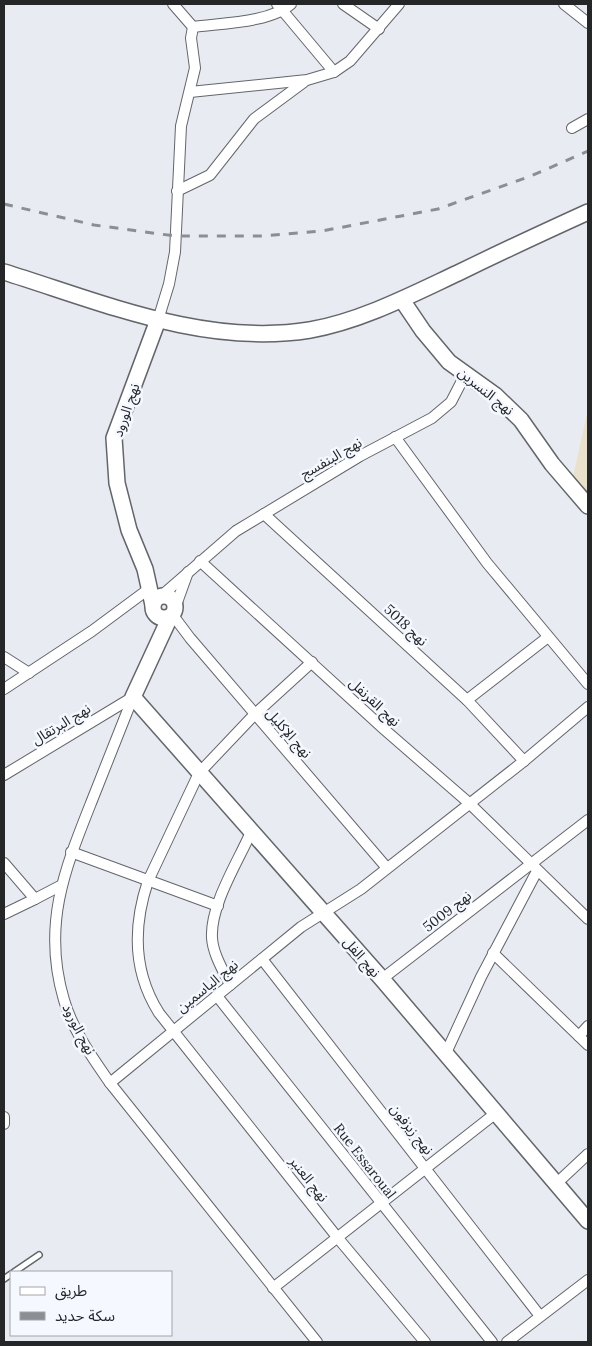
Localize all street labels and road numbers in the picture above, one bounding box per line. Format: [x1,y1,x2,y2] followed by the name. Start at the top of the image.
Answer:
[453,363,518,421] street label: نهج النسرين
[108,381,145,440] street label: نهج الورود
[297,433,366,485] street label: نهج البنفسج
[379,600,432,651] street label: نهج 5018
[344,674,405,732] street label: نهج القرنفل
[28,699,95,750] street label: نهج البرتقال
[261,704,316,763] street label: نهج الإكليل
[419,886,476,937] street label: نهج 5009
[338,933,385,982] street label: نهج الفل
[172,955,243,1018] street label: نهج الياسمين
[57,1000,100,1059] street label: نهج الورود
[385,1100,438,1160] street label: نهج زيزفون
[330,1120,400,1202] street label: Rue Essaroual
[283,1152,333,1207] street label: نهج العنبر

